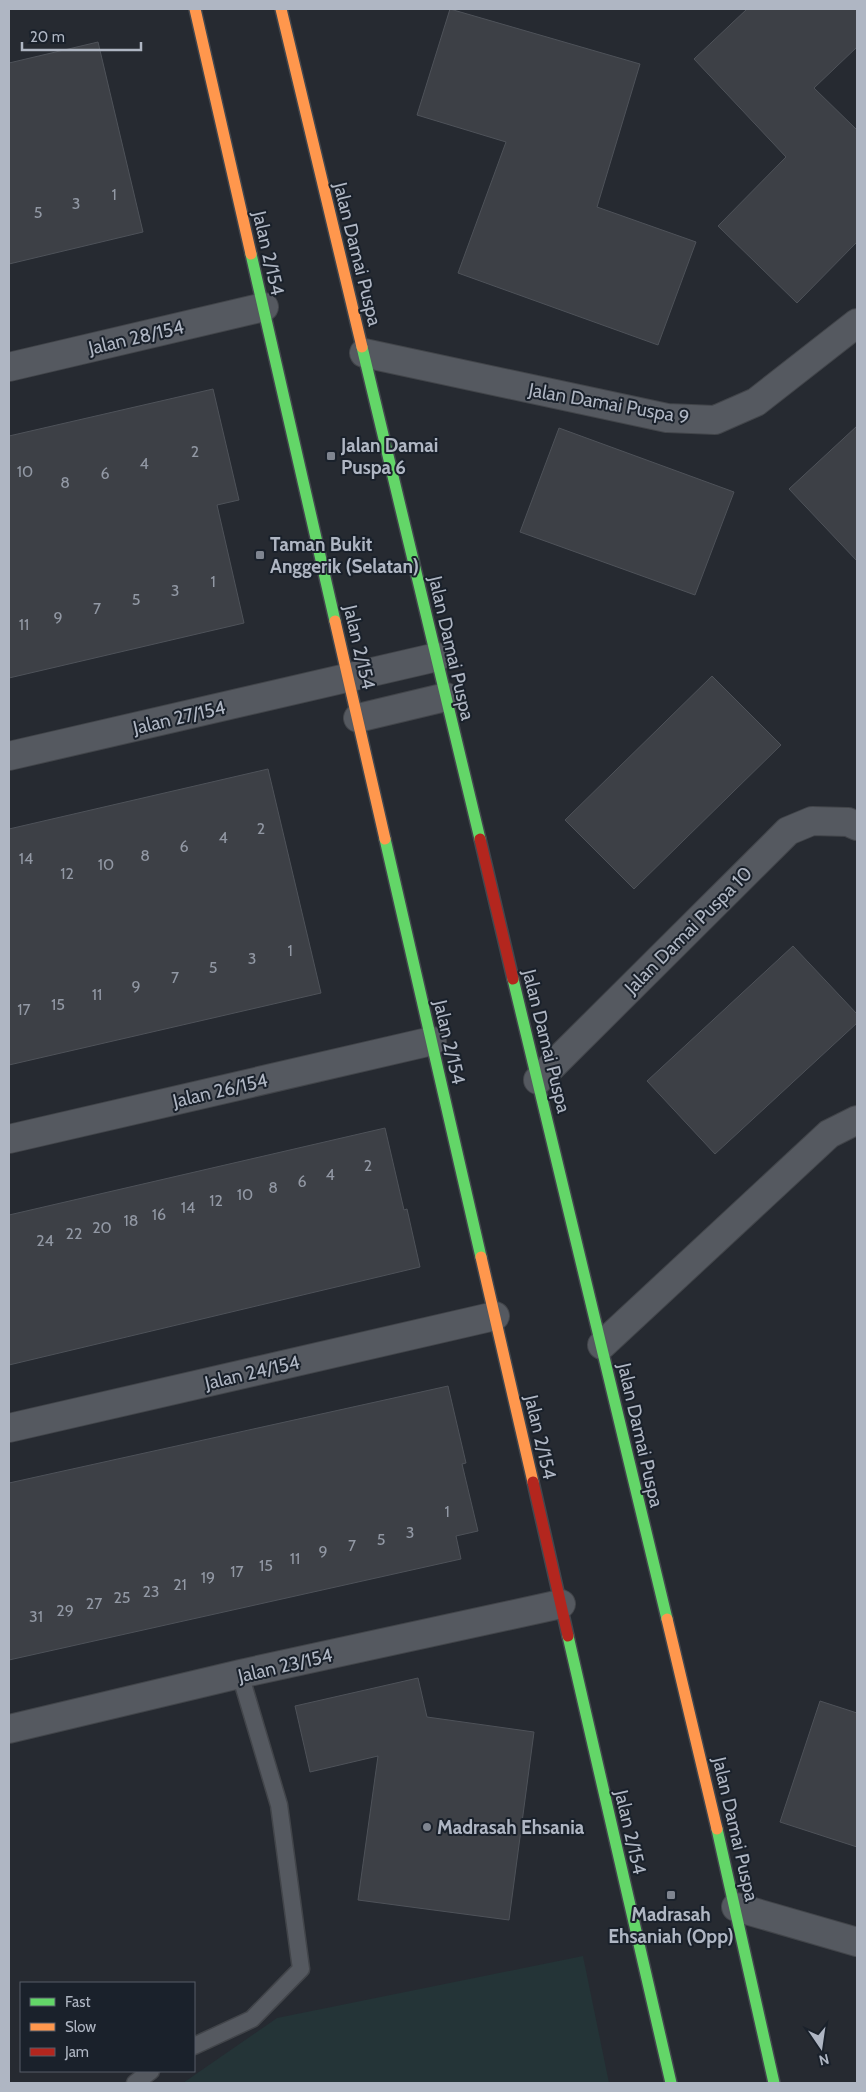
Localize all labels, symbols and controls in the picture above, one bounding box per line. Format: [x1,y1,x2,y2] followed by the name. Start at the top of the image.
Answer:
[22,20,141,52] scale bar
[30,28,65,46] text: 20 m
[328,179,387,328] street label: Jalan Damai Puspa
[111,185,117,204] house number: 1
[72,194,80,213] house number: 3
[34,203,42,222] house number: 5
[247,208,289,298] street label: Jalan 2/154
[85,315,186,360] street label: Jalan 28/154
[526,378,691,429] street label: Jalan Damai Puspa 9
[340,434,438,479] place label: Jalan Damai Puspa 6
[191,442,199,461] house number: 2
[325,450,337,462] marker: Jalan Damai Puspa 6
[139,454,149,473] house number: 4
[17,462,33,481] house number: 10
[100,464,110,483] house number: 6
[60,473,70,492] house number: 8
[270,533,419,578] place label: Taman Bukit Anggerik (Selatan)
[254,549,266,561] marker: Taman Bukit Anggerik (Selatan)
[210,572,216,591] house number: 1
[424,573,479,723] street label: Jalan Damai Puspa
[171,581,179,600] house number: 3
[132,590,140,609] house number: 5
[93,599,101,618] house number: 7
[338,602,380,692] street label: Jalan 2/154
[53,608,63,627] house number: 9
[19,615,29,634] house number: 11
[130,696,228,740] street label: Jalan 27/154
[257,819,265,838] house number: 2
[218,828,228,847] house number: 4
[179,837,189,856] house number: 6
[140,846,150,865] house number: 8
[19,849,33,868] house number: 14
[98,855,114,874] house number: 10
[619,862,757,1000] street label: Jalan Damai Puspa 10
[60,864,74,883] house number: 12
[287,941,293,960] house number: 1
[248,949,256,968] house number: 3
[209,958,217,977] house number: 5
[517,966,576,1115] street label: Jalan Damai Puspa
[171,968,179,987] house number: 7
[131,977,141,996] house number: 9
[92,985,102,1004] house number: 11
[51,995,65,1014] house number: 15
[428,997,470,1087] street label: Jalan 2/154
[17,1000,31,1019] house number: 17
[169,1068,270,1113] street label: Jalan 26/154
[364,1156,372,1175] house number: 2
[325,1165,335,1184] house number: 4
[297,1172,307,1191] house number: 6
[268,1178,278,1197] house number: 8
[237,1185,253,1204] house number: 10
[209,1191,223,1210] house number: 12
[181,1198,195,1217] house number: 14
[152,1205,166,1224] house number: 16
[124,1211,138,1230] house number: 18
[92,1218,112,1237] house number: 20
[66,1224,82,1243] house number: 22
[36,1231,54,1250] house number: 24
[201,1350,302,1395] street label: Jalan 24/154
[613,1360,668,1510] street label: Jalan Damai Puspa
[519,1392,561,1482] street label: Jalan 2/154
[444,1502,450,1521] house number: 1
[406,1523,414,1542] house number: 3
[377,1530,385,1549] house number: 5
[348,1536,356,1555] house number: 7
[318,1542,328,1561] house number: 9
[290,1549,300,1568] house number: 11
[259,1556,273,1575] house number: 15
[230,1562,244,1581] house number: 17
[201,1568,215,1587] house number: 19
[173,1575,187,1594] house number: 21
[142,1582,160,1601] house number: 23
[113,1588,131,1607] house number: 25
[86,1594,102,1613] house number: 27
[56,1601,74,1620] house number: 29
[29,1607,43,1626] house number: 31
[235,1643,335,1688] street label: Jalan 23/154
[708,1754,763,1904] street label: Jalan Damai Puspa
[609,1787,651,1877] street label: Jalan 2/154
[437,1816,585,1839] place label: Madrasah Ehsania
[421,1821,433,1833] marker: Madrasah Ehsania
[665,1889,677,1901] marker: Madrasah Ehsaniah (Opp)
[608,1903,734,1948] place label: Madrasah Ehsaniah (Opp)
[20,1982,195,2072] legend
[65,1993,90,2011] text: Fast
[65,2018,96,2036] text: Slow
[796,2022,846,2072] north arrow
[64,2043,89,2061] text: Jam
[817,2050,831,2070] text: N

